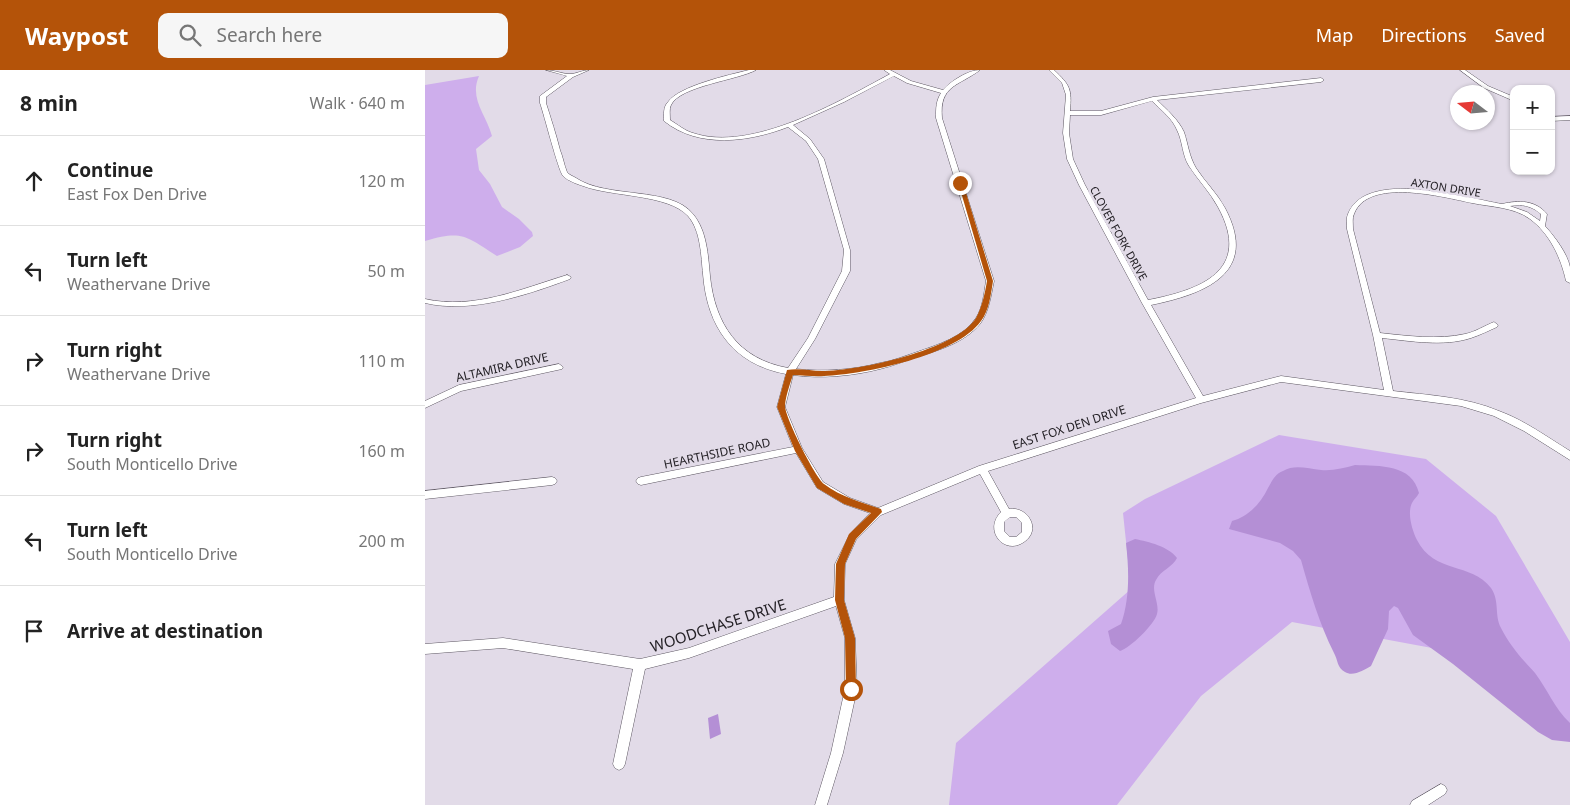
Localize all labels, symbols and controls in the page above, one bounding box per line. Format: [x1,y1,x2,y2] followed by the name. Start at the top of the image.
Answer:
[158,13,508,58] search box
[25,19,128,52] text: Waypost
[176,21,204,49] icon: search
[216,22,322,48] text: Search here
[1316,23,1353,47] text: Map
[1381,23,1467,47] text: Directions
[1495,23,1545,47] text: Saved
[1450,85,1495,130] north arrow
[1510,85,1555,175] map controls
[1510,85,1555,130] button: +
[20,89,78,117] text: 8 min
[310,92,405,114] text: Walk · 640 m
[1510,130,1555,175] button: −
[67,157,153,183] text: Continue
[20,167,48,195] icon: ahead
[358,170,405,192] text: 120 m
[949,172,972,195] route end
[1410,174,1482,200] street label: AXTON DRIVE
[67,183,207,205] text: East Fox Den Drive
[1087,183,1151,283] street label: CLOVER FORK DRIVE
[67,247,148,273] text: Turn left
[20,257,48,285] icon: left
[368,260,405,282] text: 50 m
[67,273,211,295] text: Weathervane Drive
[67,337,162,363] text: Turn right
[20,347,48,375] icon: right
[454,348,550,386] street label: ALTAMIRA DRIVE
[358,350,405,372] text: 110 m
[67,363,211,385] text: Weathervane Drive
[1010,401,1128,453] street label: EAST FOX DEN DRIVE
[67,427,162,453] text: Turn right
[662,433,772,473] street label: HEARTHSIDE ROAD
[20,437,48,465] icon: right
[358,440,405,462] text: 160 m
[67,453,238,475] text: South Monticello Drive
[67,517,148,543] text: Turn left
[20,527,48,555] icon: left
[358,530,405,552] text: 200 m
[67,543,238,565] text: South Monticello Drive
[648,594,788,656] street label: WOODCHASE DRIVE
[20,617,48,645] icon: arrive
[67,618,263,644] text: Arrive at destination
[840,678,863,701] route start

